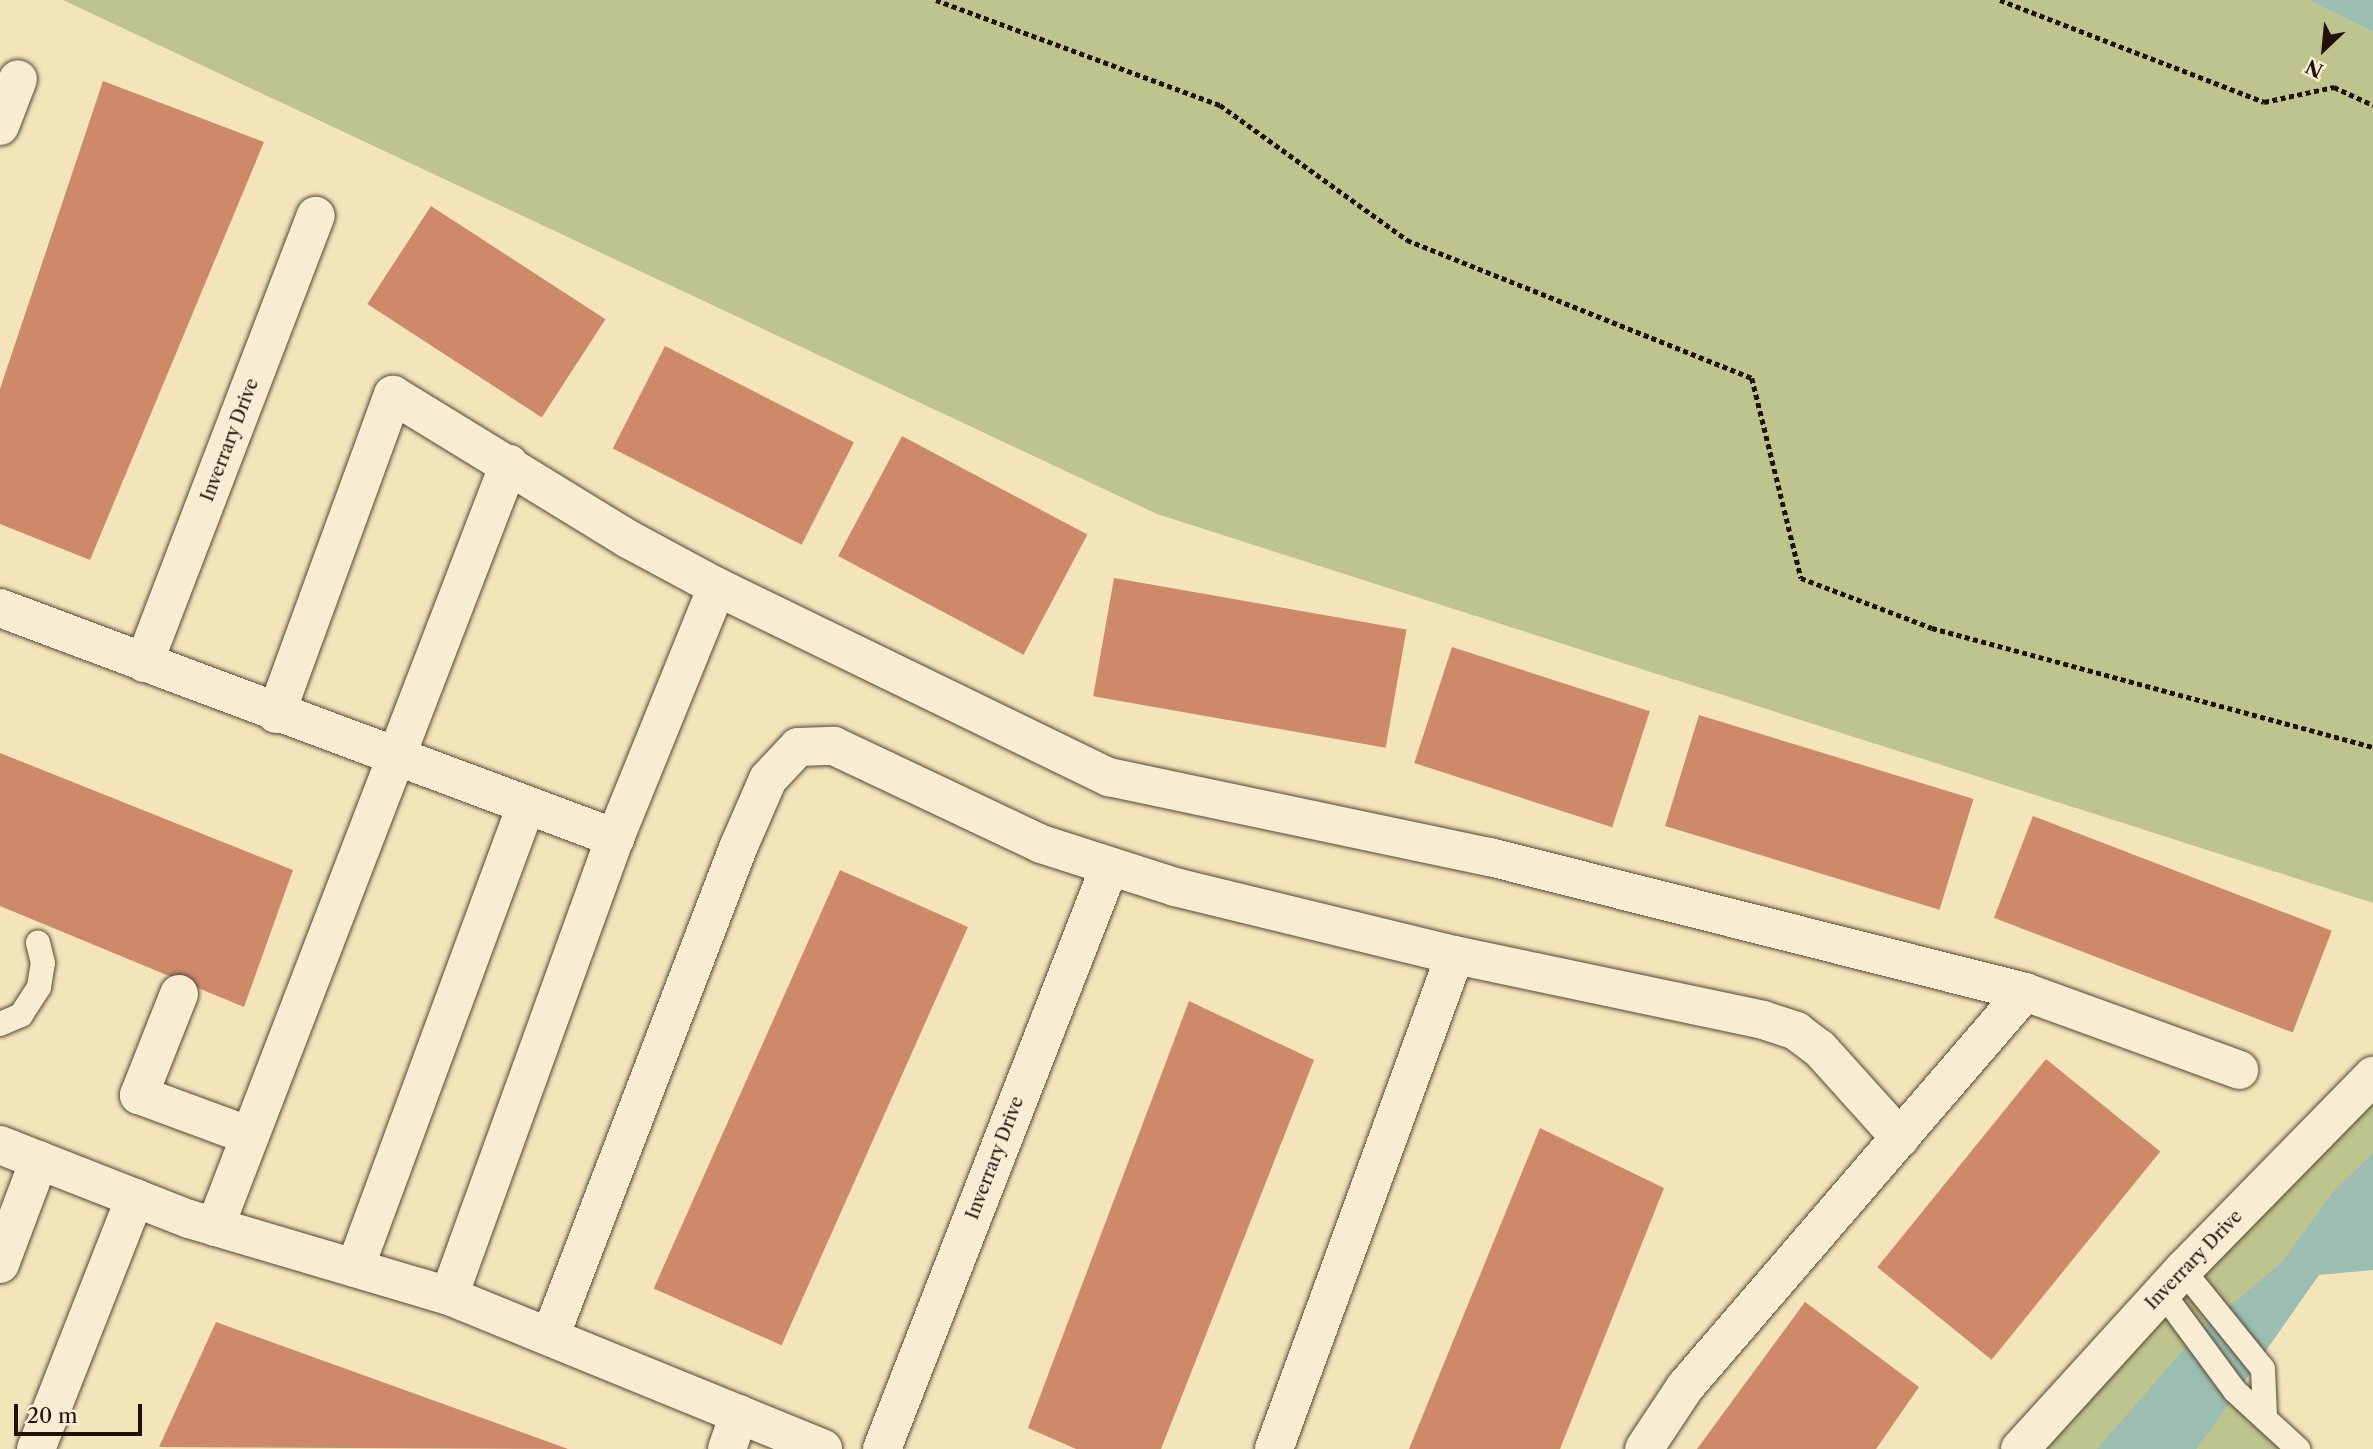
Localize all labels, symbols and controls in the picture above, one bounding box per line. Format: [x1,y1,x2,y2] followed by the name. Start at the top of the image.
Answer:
[2289,14,2359,84] north arrow
[2302,54,2327,82] text: N
[197,375,263,505] street label: Inverrary Drive
[962,1093,1028,1223] street label: Inverrary Drive
[2141,1206,2247,1314] street label: Inverrary Drive
[18,1390,145,1434] scale bar
[27,1403,78,1428] text: 20 m

